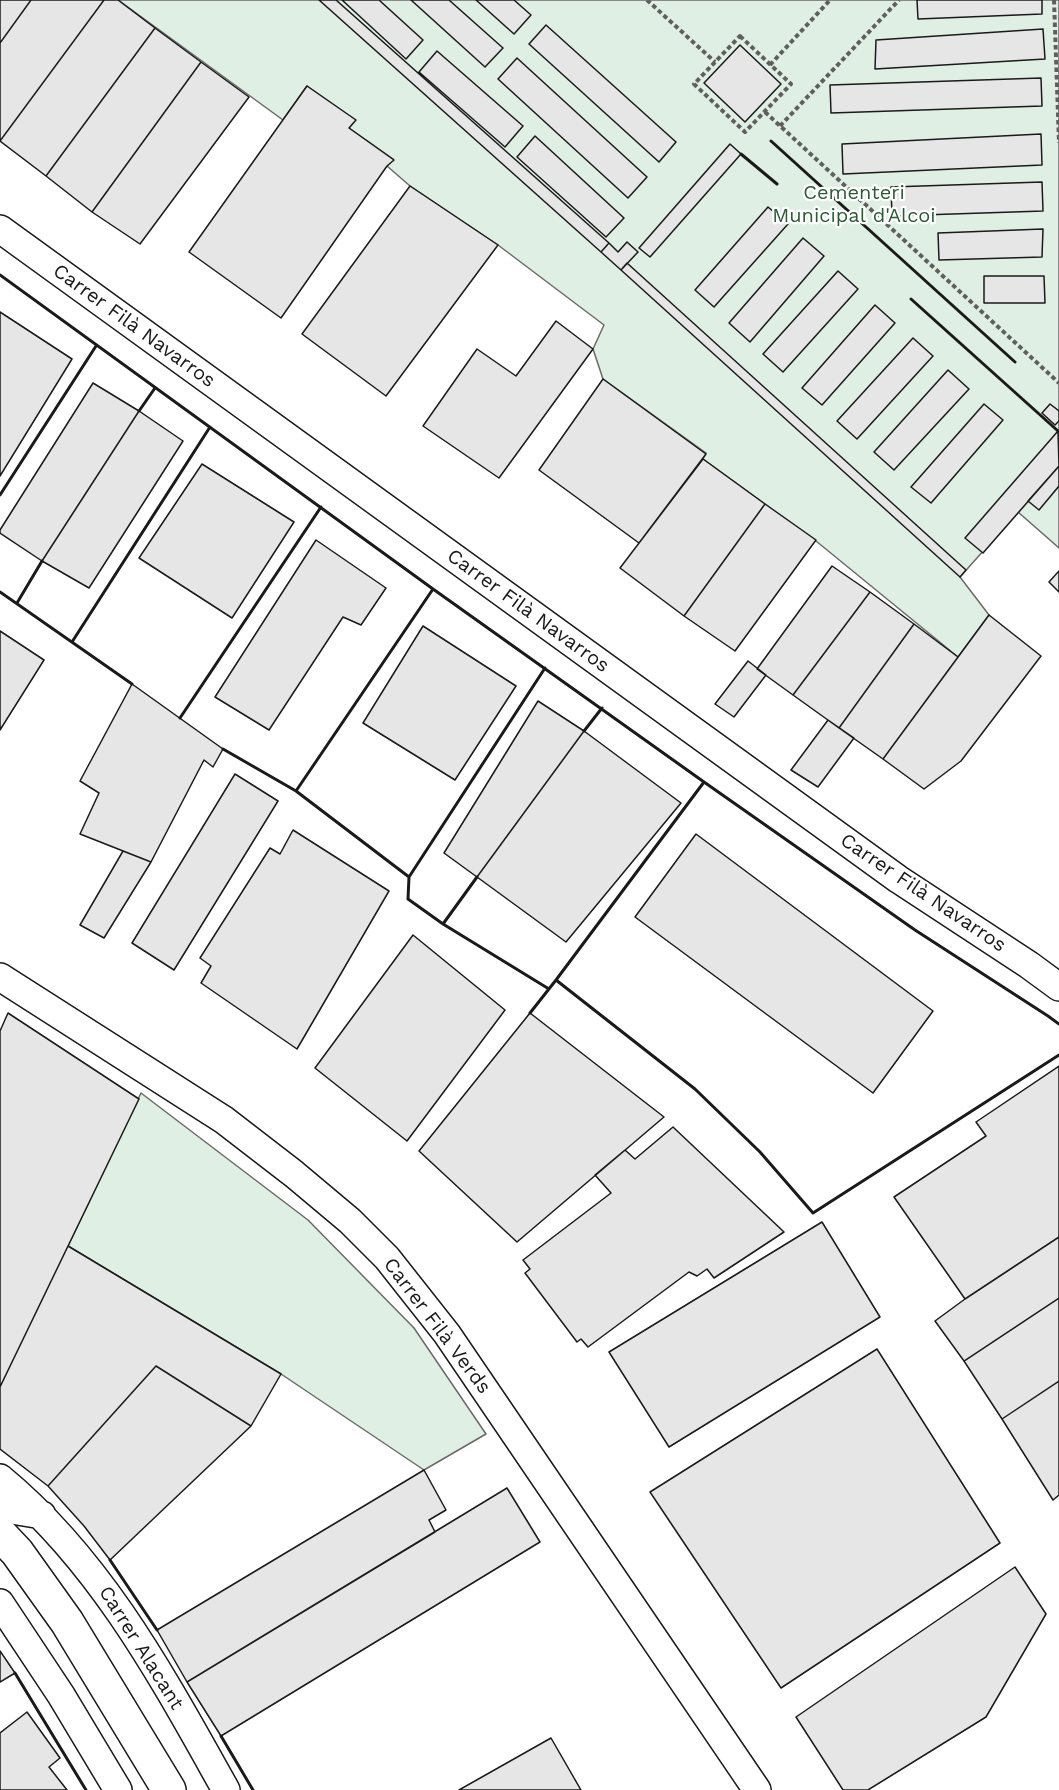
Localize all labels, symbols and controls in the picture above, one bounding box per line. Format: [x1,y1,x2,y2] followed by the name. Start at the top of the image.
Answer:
[772,181,936,228] park label: Cementeri Municipal d'Alcoi
[48,259,220,393] street label: Carrer Filà Navarros
[442,544,614,678] street label: Carrer Filà Navarros
[836,829,1010,957] street label: Carrer Filà Navarros
[378,1253,496,1399] street label: Carrer Filà Verds
[93,1582,189,1714] street label: Carrer Alacant

